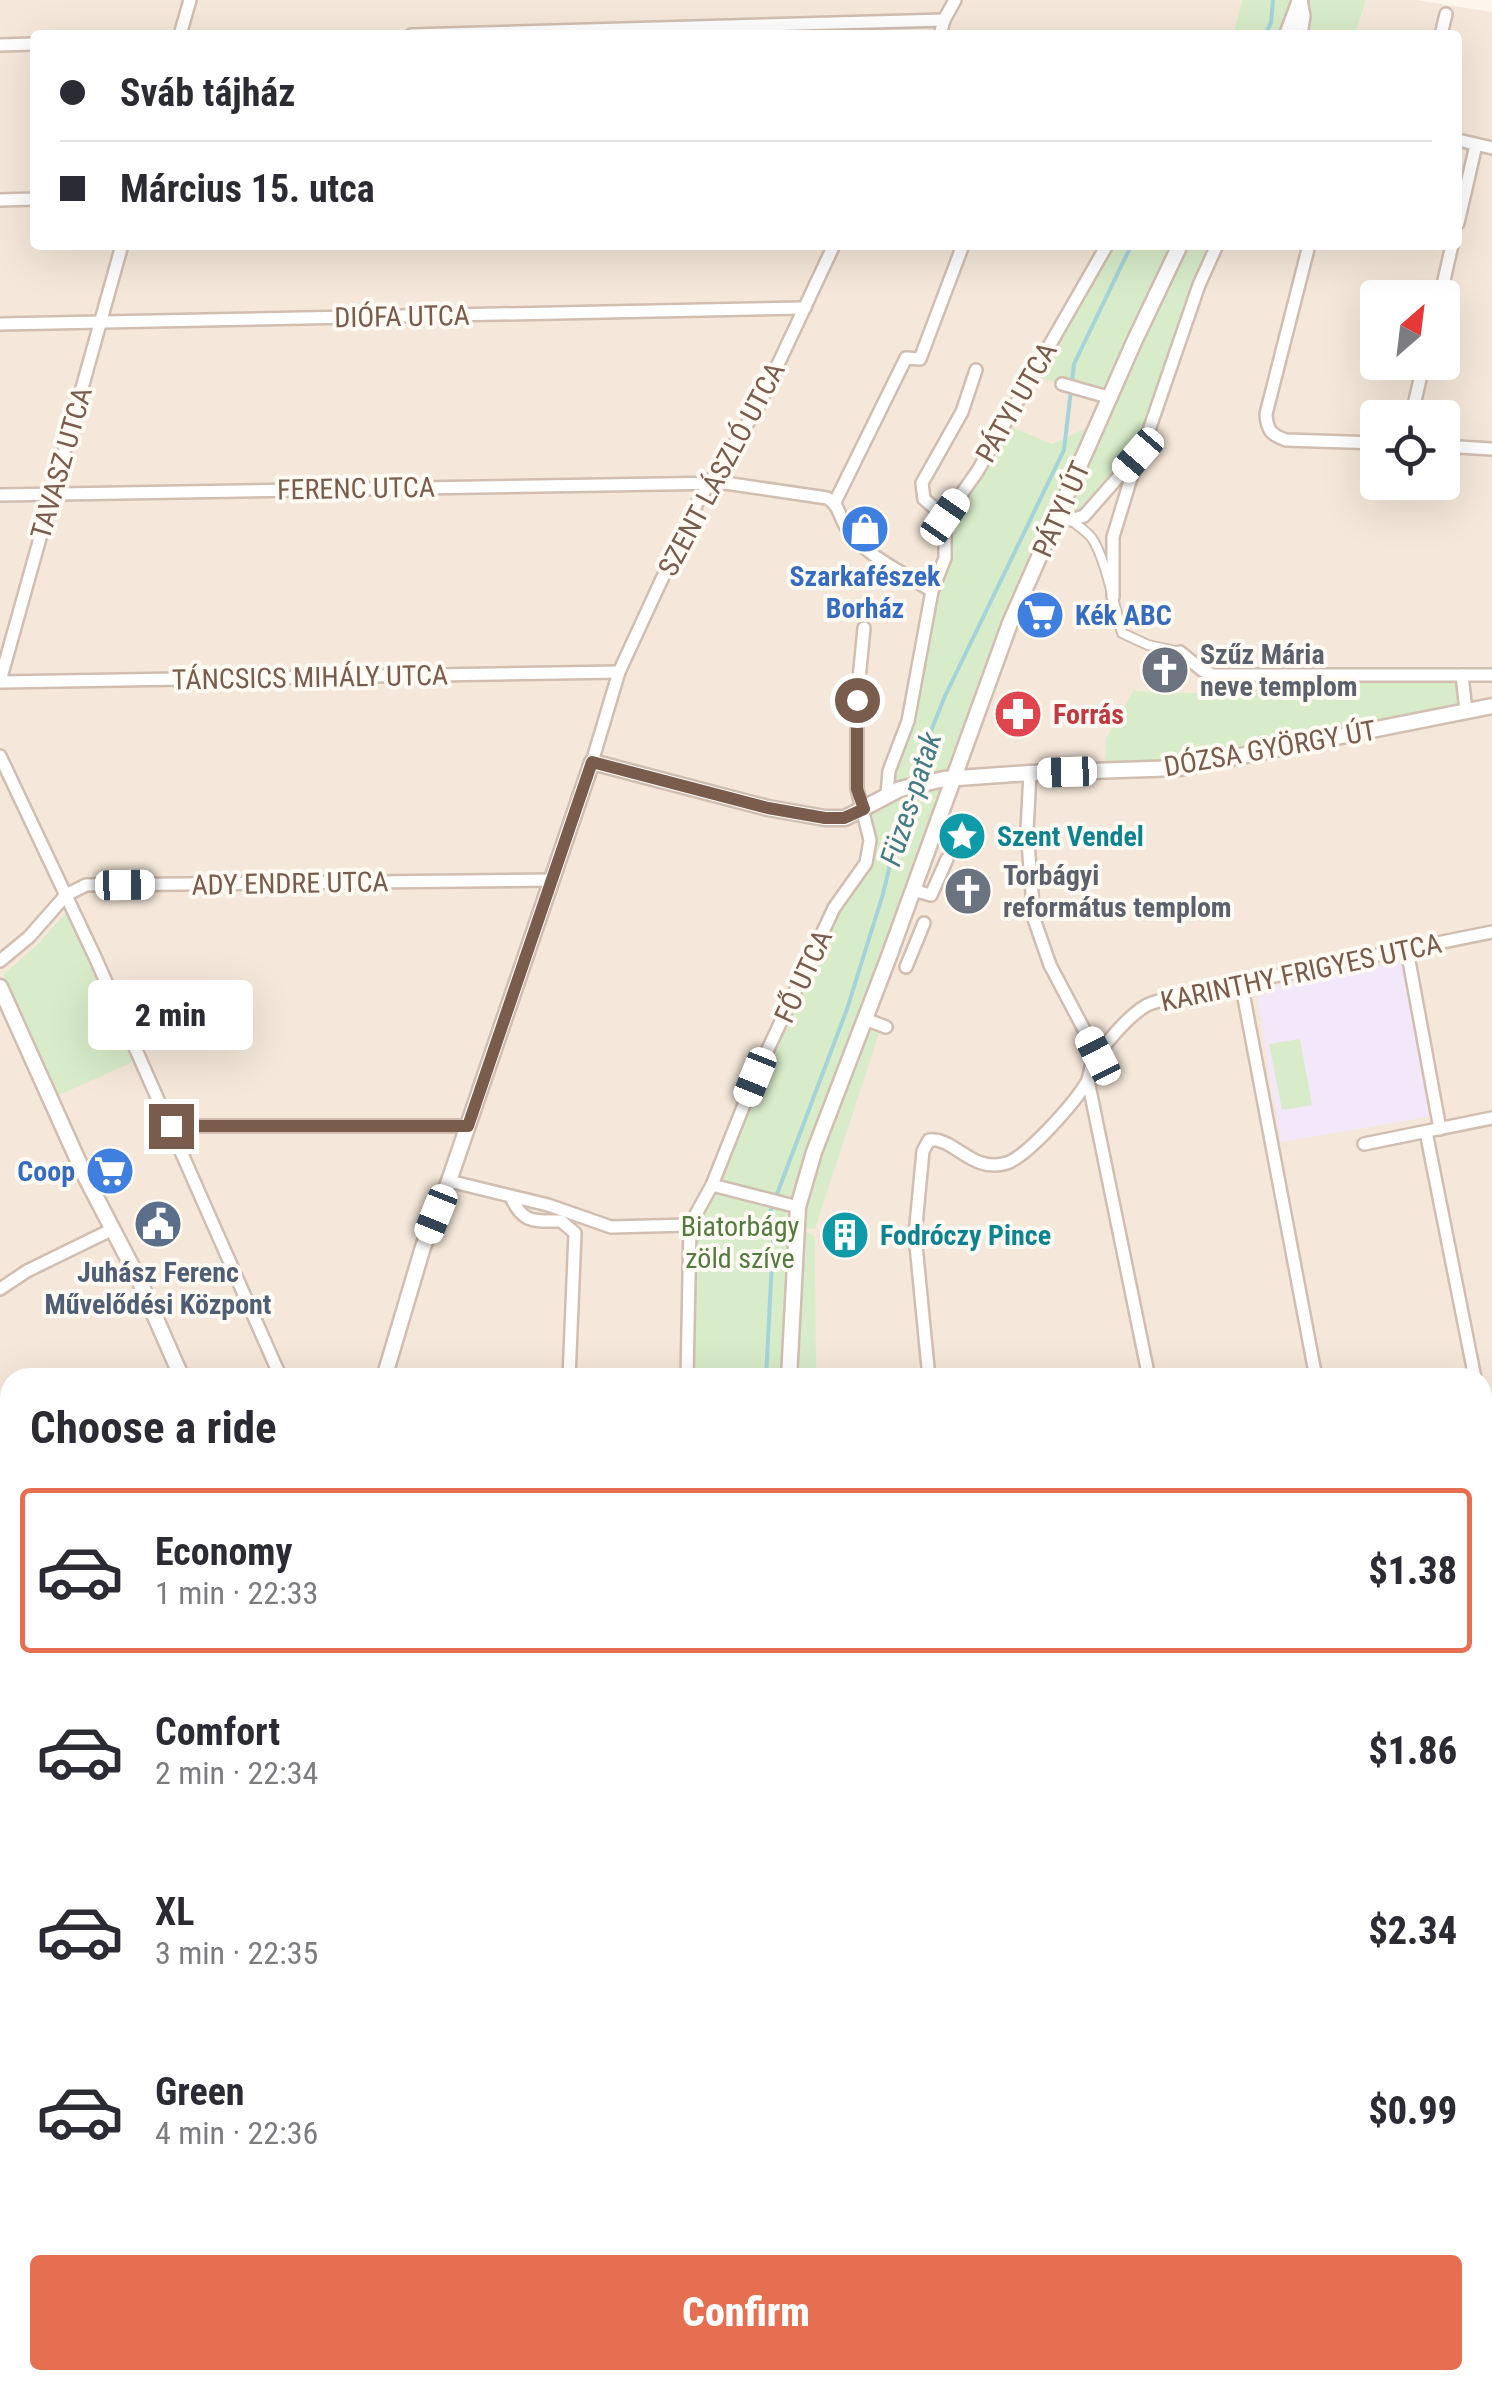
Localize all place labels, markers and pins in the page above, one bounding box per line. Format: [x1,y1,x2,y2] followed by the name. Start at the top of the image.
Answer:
[839,503,891,555] shop icon: Szarkafészek Borház
[790,560,941,625] place label: Szarkafészek Borház
[1014,589,1066,641] supermarket icon: Kék ABC
[1075,599,1172,632] place label: Kék ABC
[1200,638,1358,703] place label: Szűz Mária neve templom
[1139,644,1191,696] church icon: Szűz Mária neve templom
[992,688,1044,740] pharmacy icon: Forrás
[1053,698,1124,731] place label: Forrás
[936,810,988,862] place icon: Szent Vendel
[997,820,1144,853] place label: Szent Vendel
[1003,859,1232,924] place label: Torbágyi református templom
[942,865,994,917] church icon: Torbágyi református templom
[84,1145,136,1197] supermarket icon: Coop
[17,1155,75,1188] place label: Coop
[132,1198,184,1250] public building icon: Juhász Ferenc Művelődési Központ
[819,1209,871,1261] building icon: Fodróczy Pince
[880,1219,1051,1252] place label: Fodróczy Pince
[45,1256,271,1321] place label: Juhász Ferenc Művelődési Központ

